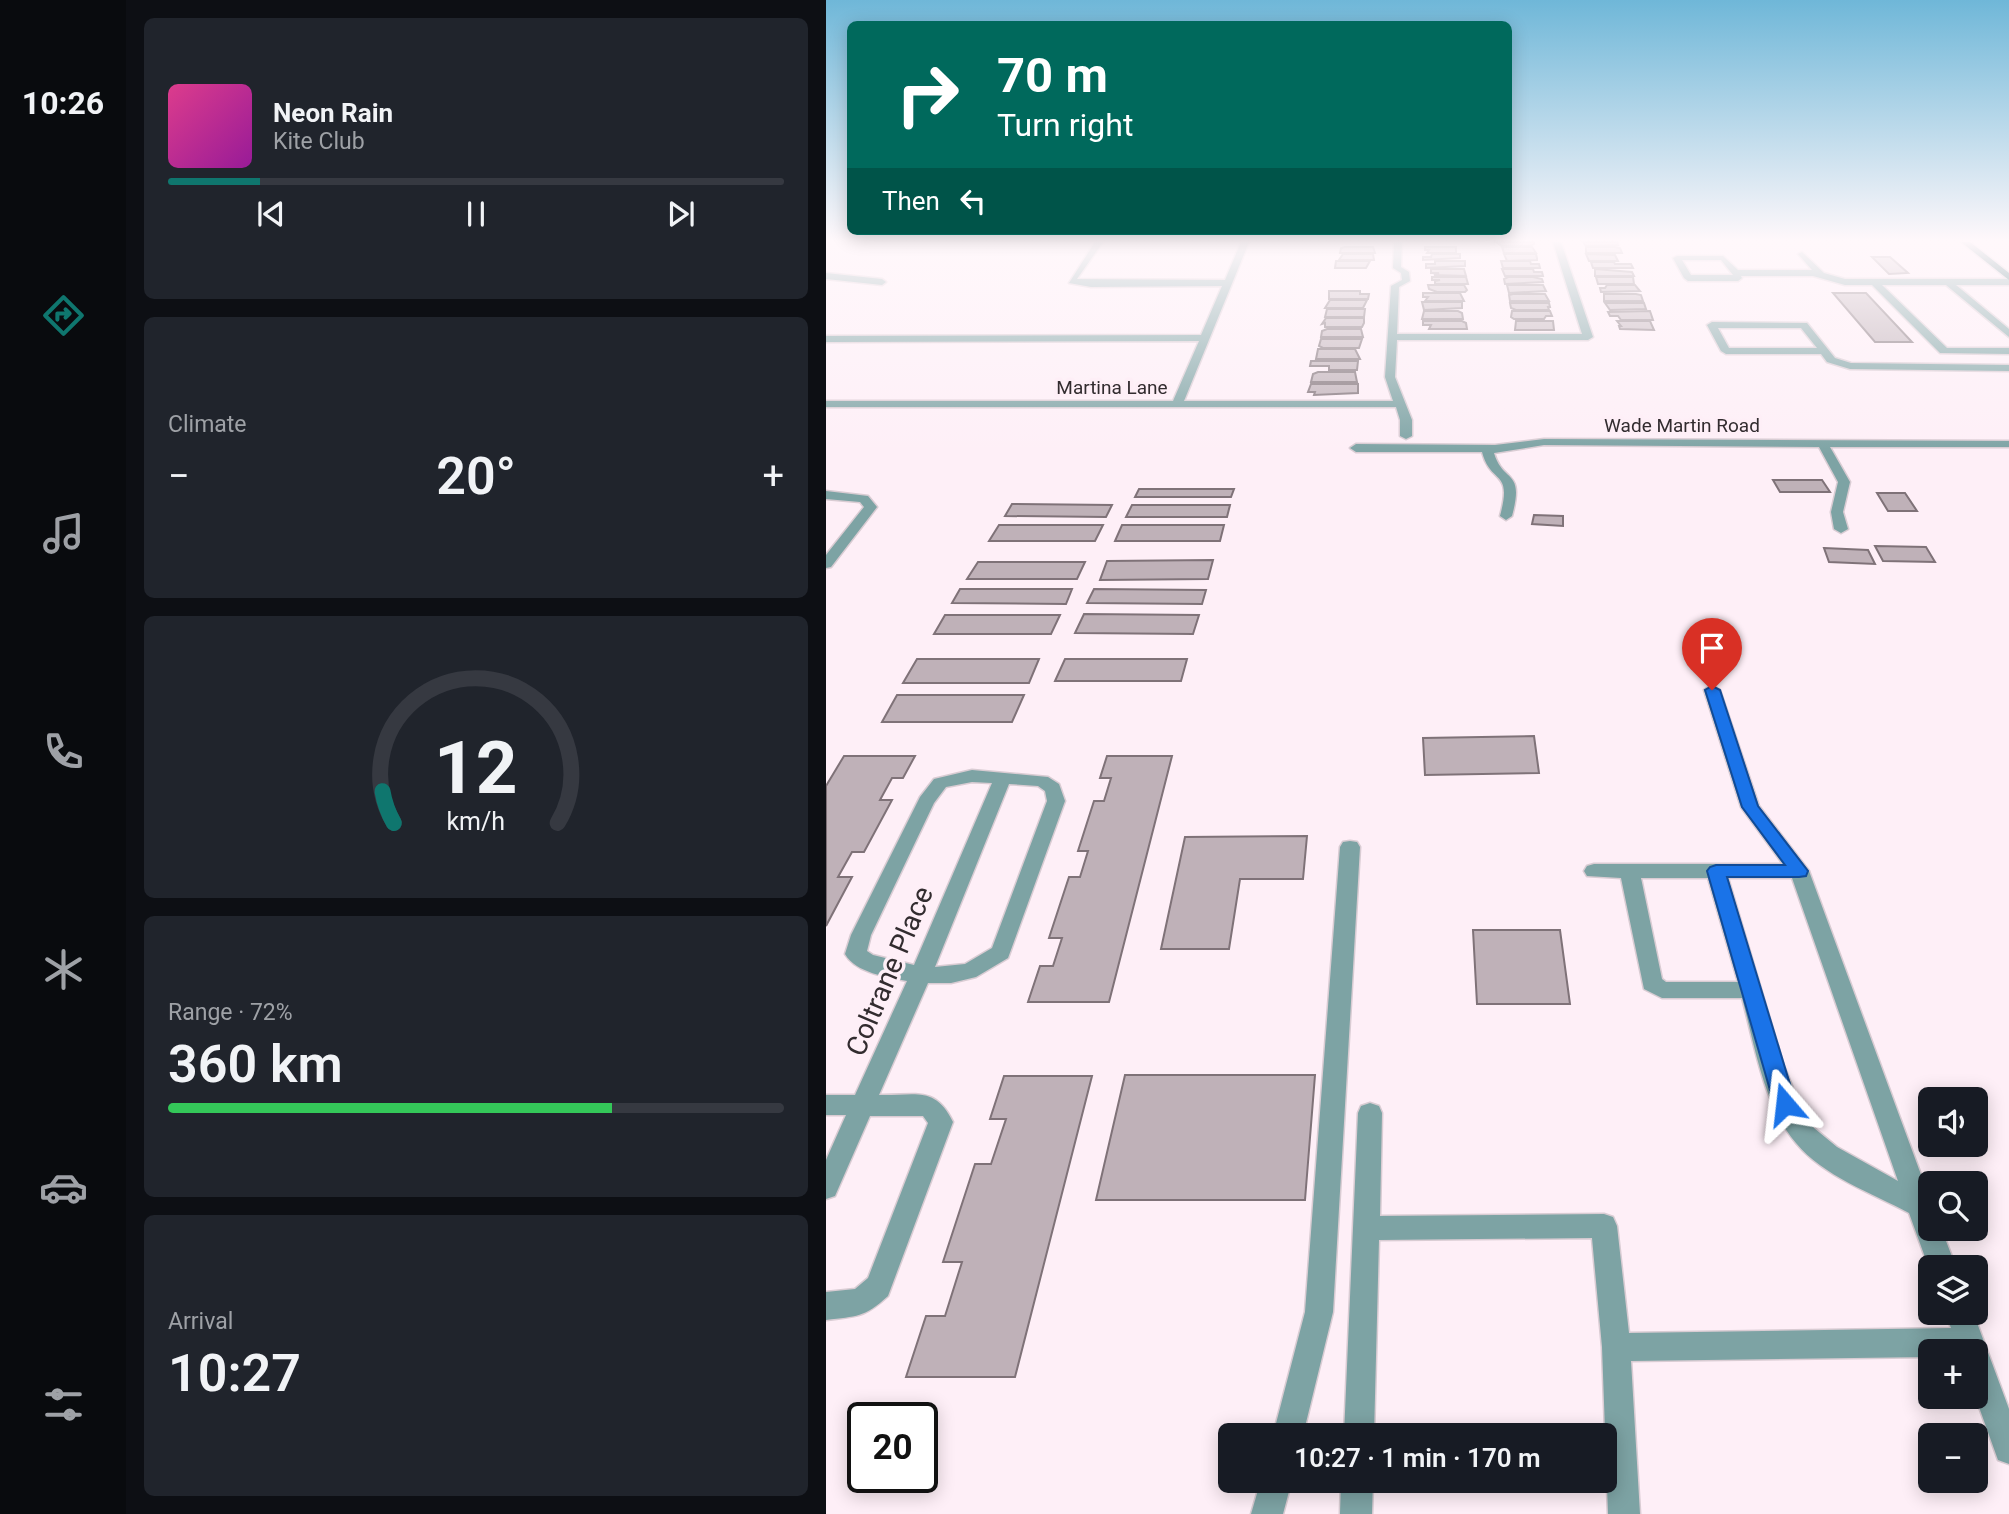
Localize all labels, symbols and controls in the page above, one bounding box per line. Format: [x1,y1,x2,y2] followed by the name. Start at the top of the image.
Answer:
[997,47,1108,104] text: 70 m
[882,49,973,140] icon: right
[22,84,104,122] text: 10:26
[273,98,393,128] text: Neon Rain
[997,106,1133,144] text: Turn right
[273,128,365,155] text: Kite Club
[954,182,992,220] icon: left
[882,186,940,216] text: Then
[252,195,290,233] icon: previous
[457,195,495,233] icon: pause
[662,195,700,233] icon: next
[39,291,88,340] icon: directions
[1056,376,1168,399] street label: Martina Lane
[168,411,247,438] text: Climate
[1604,414,1760,437] street label: Wade Martin Road
[436,446,516,507] text: 20°
[168,454,190,498] text: −
[762,454,784,498] text: +
[39,509,88,558] icon: music
[1682,618,1742,690] pin
[1693,629,1731,667] icon: arrive
[434,725,518,811] text: 12
[39,727,88,776] icon: phone
[447,807,505,836] text: km/h
[839,882,940,1061] street label: Coltrane Place
[39,945,88,994] icon: climate
[168,999,293,1026] text: Range · 72%
[168,1034,343,1095] text: 360 km
[1748,1067,1822,1141] position arrow
[1918,1087,1988,1493] map controls
[1918,1087,1988,1157] button: sound
[39,1163,88,1212] icon: car
[1918,1171,1988,1241] button: search
[1918,1255,1988,1325] button: layers
[168,1308,233,1335] text: Arrival
[1918,1339,1988,1409] button: +
[168,1343,301,1404] text: 10:27
[39,1380,88,1429] icon: filters
[847,1402,938,1493] speed limit sign: 20
[1918,1423,1988,1493] button: −
[1294,1443,1541,1473] text: 10:27 · 1 min · 170 m

